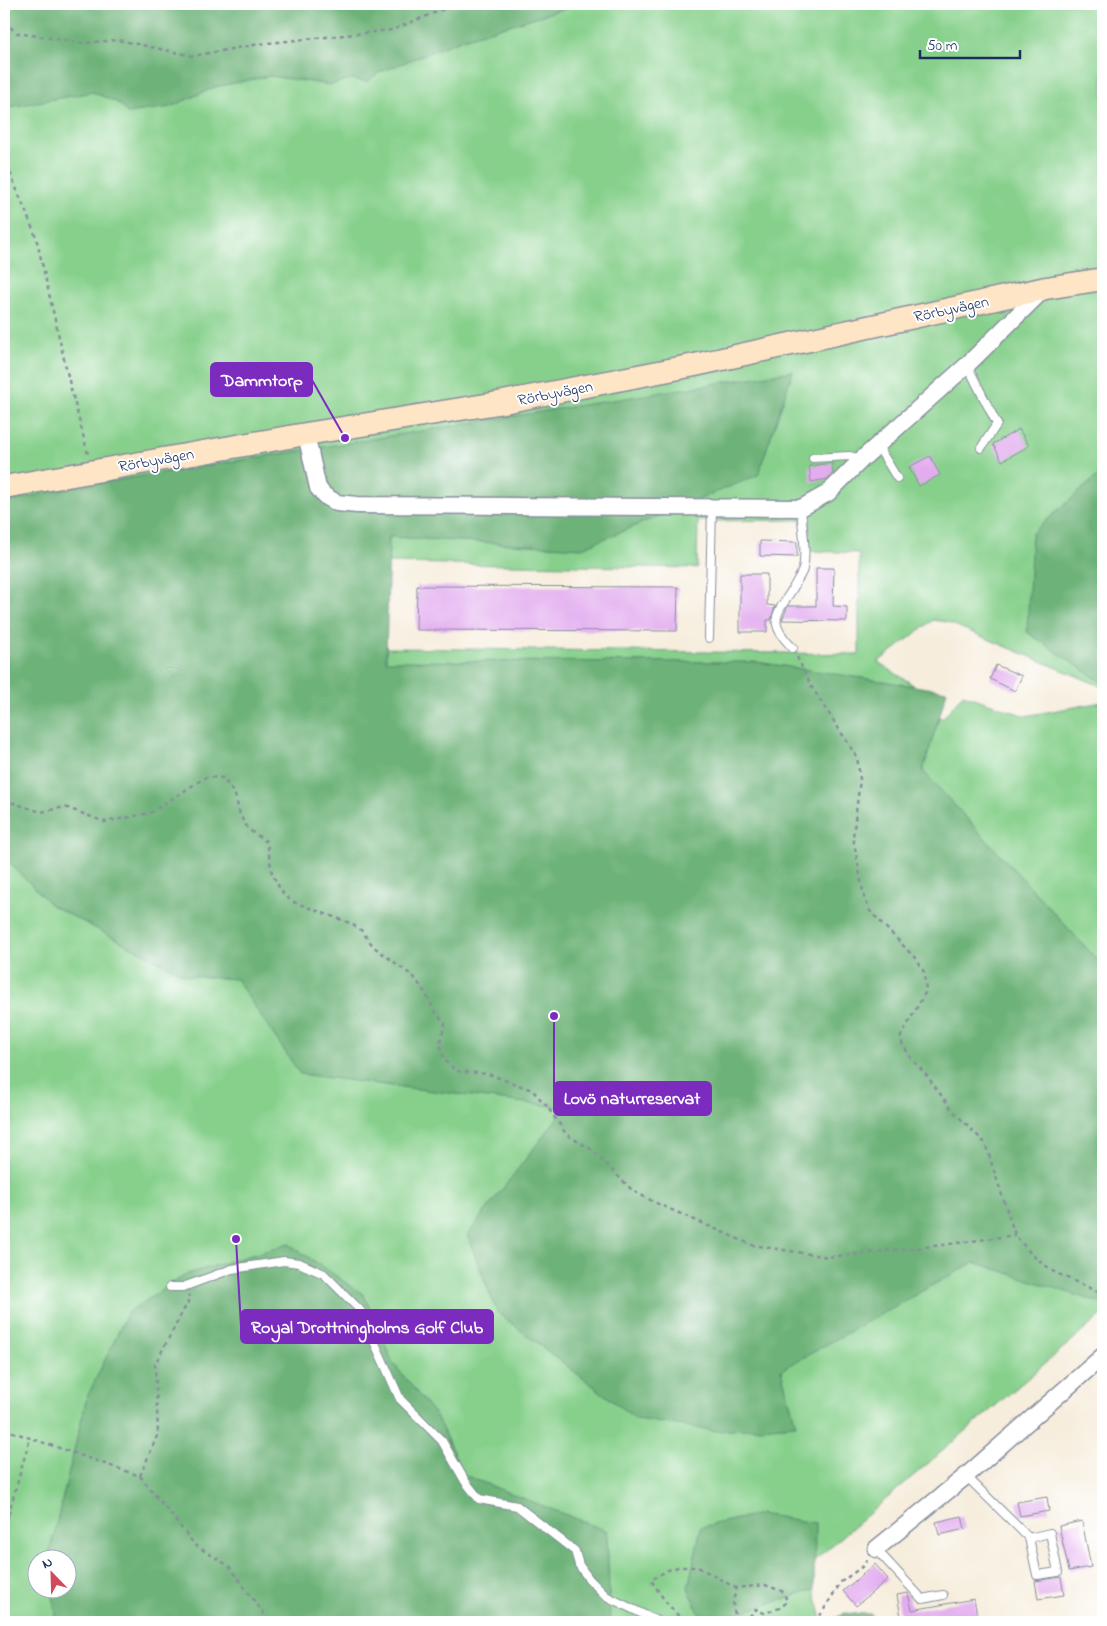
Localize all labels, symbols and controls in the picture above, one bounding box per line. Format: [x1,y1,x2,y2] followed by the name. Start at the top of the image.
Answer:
[920,28,1020,60] scale bar
[927,35,958,57] text: 50 m
[912,290,991,330] street label: Rörbyvägen
[211,363,312,396] callout: Dammtorp
[220,369,303,395] text: Dammtorp
[516,375,595,413] street label: Rörbyvägen
[117,443,196,479] street label: Rörbyvägen
[554,1082,711,1115] callout: Lovö naturreservat
[564,1087,701,1113] text: Lovö naturreservat
[241,1310,493,1343] callout: Royal Drottningholms Golf Club
[251,1316,483,1343] text: Royal Drottningholms Golf Club
[28,1548,78,1598] north arrow
[39,1552,56,1575] text: N

